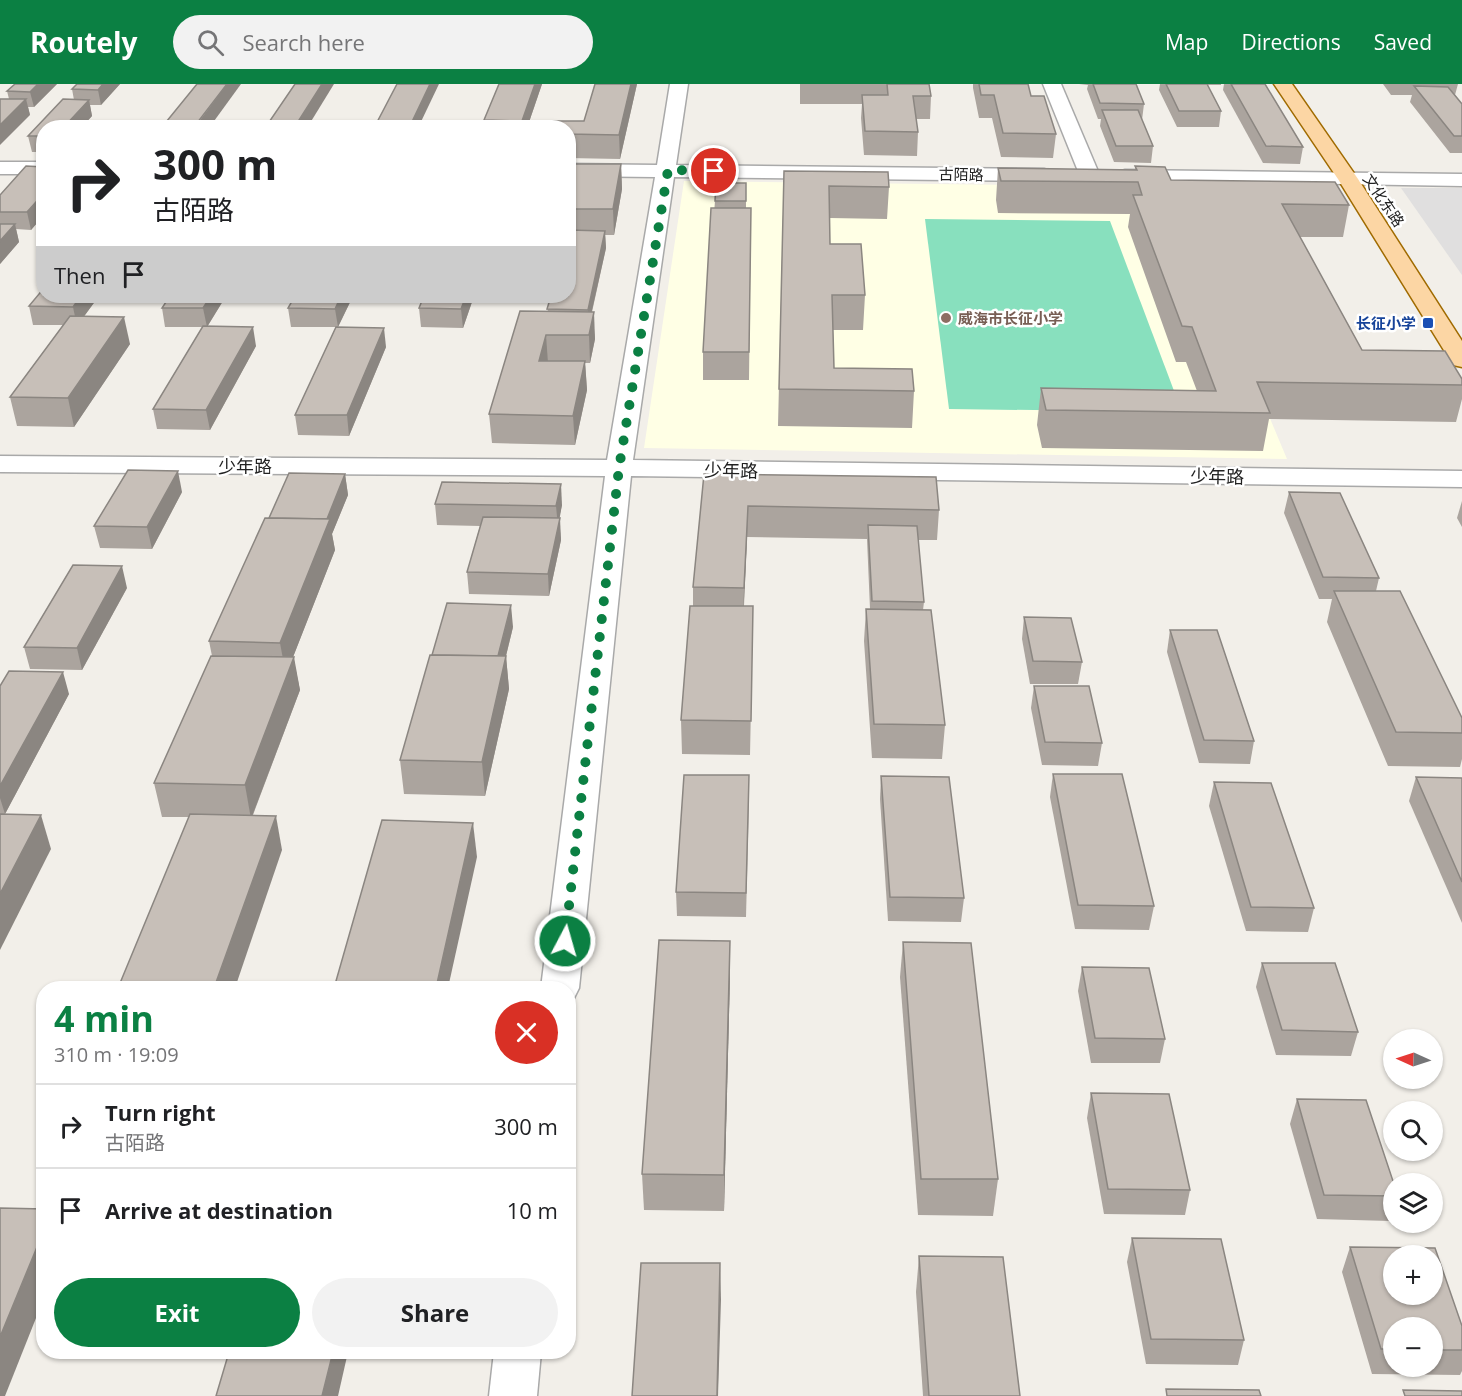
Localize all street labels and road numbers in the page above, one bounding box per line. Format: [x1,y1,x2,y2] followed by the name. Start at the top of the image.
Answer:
[938,164,984,184] street label: 古陌路
[1359,170,1409,230] street label: 文化东路
[218,454,272,478] street label: 少年路
[704,458,758,482] street label: 少年路
[1190,464,1244,488] street label: 少年路

